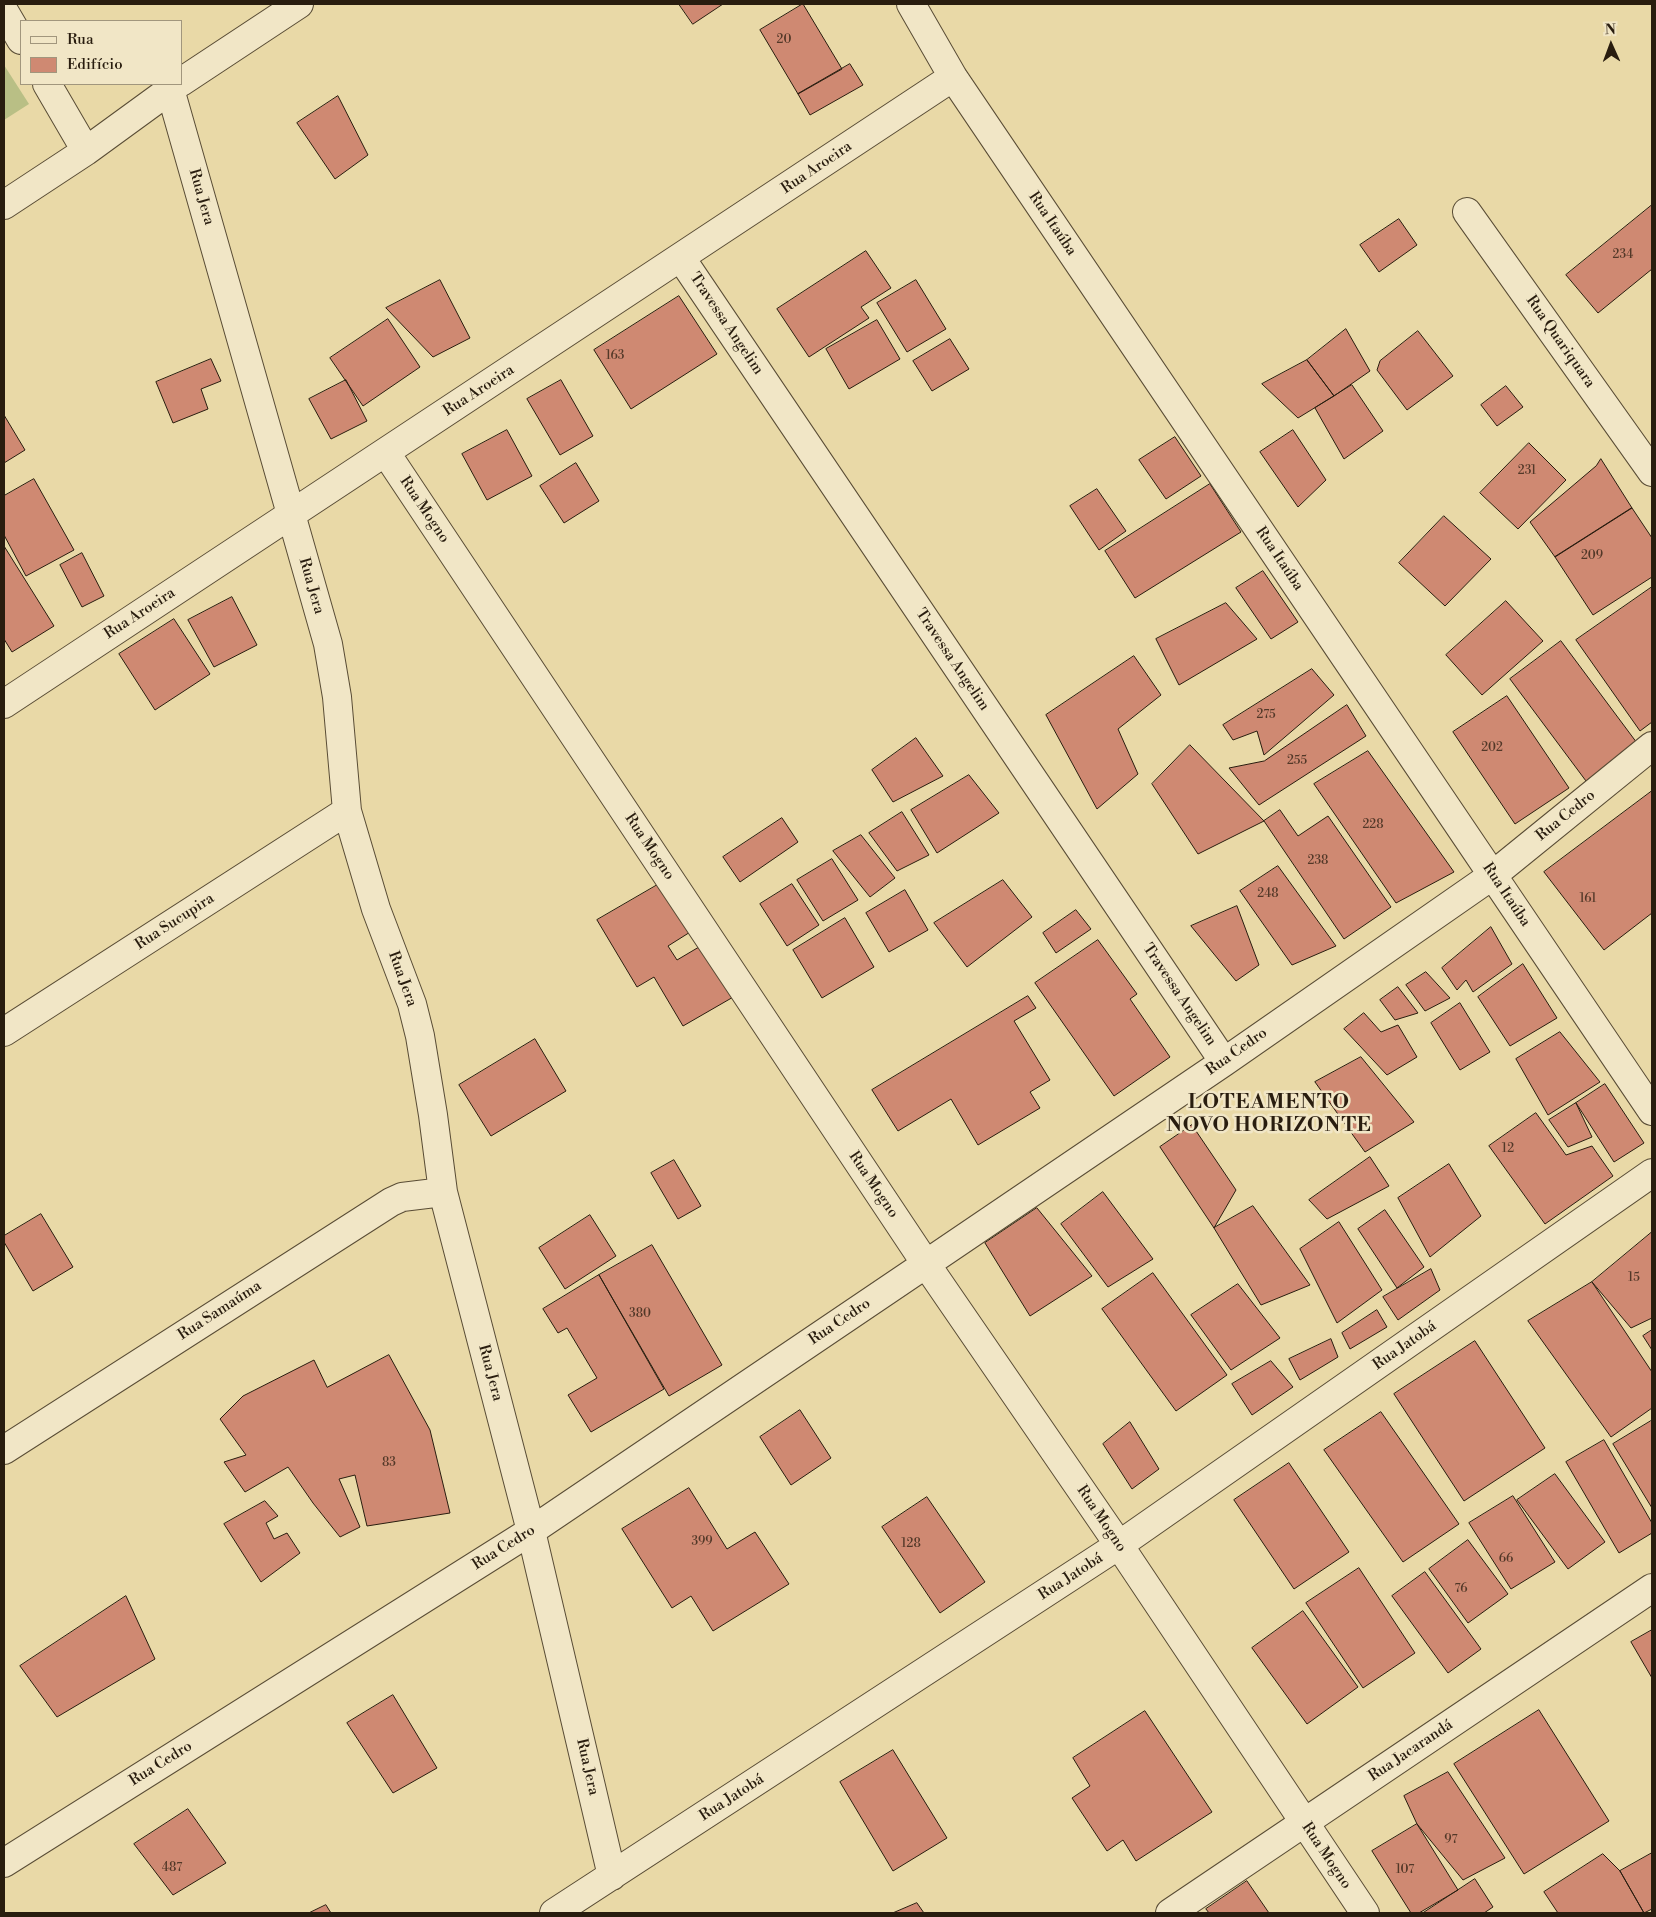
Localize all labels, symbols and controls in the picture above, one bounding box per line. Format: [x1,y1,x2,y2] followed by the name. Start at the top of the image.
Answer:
[20,20,182,85] legend
[1586,20,1636,70] north arrow
[1605,21,1616,39] text: N
[67,30,94,49] text: Rua
[777,33,791,47] house number: 20
[67,55,123,74] text: Edifício
[778,138,856,198] street label: Rua Aroeira
[184,167,218,227] street label: Rua Jera
[1024,189,1080,259] street label: Rua Itaúba
[1613,248,1633,262] house number: 234
[685,269,767,379] street label: Travessa Angelim
[1521,292,1599,392] street label: Rua Quariquara
[606,349,624,363] house number: 163
[440,361,518,421] street label: Rua Aroeira
[1518,464,1536,478] house number: 231
[395,473,453,547] street label: Rua Mogno
[1251,524,1307,594] street label: Rua Itaúba
[1581,549,1603,563] house number: 209
[294,556,328,616] street label: Rua Jera
[101,584,179,644] street label: Rua Aroeira
[911,605,993,715] street label: Travessa Angelim
[1256,708,1276,722] house number: 275
[1481,741,1503,755] house number: 202
[1287,754,1307,768] house number: 255
[1533,787,1599,845] street label: Rua Cedro
[620,810,678,884] street label: Rua Mogno
[1362,818,1384,832] house number: 228
[1308,854,1328,868] house number: 238
[1478,860,1534,930] street label: Rua Itaúba
[1257,887,1279,901] house number: 248
[132,890,218,954] street label: Rua Sucupira
[1580,892,1596,906] house number: 161
[1138,940,1220,1050] street label: Travessa Angelim
[384,949,420,1009] street label: Rua Jera
[1203,1024,1271,1080] street label: Rua Cedro
[1164,1091,1374,1138] district label: LOTEAMENTO NOVO HORIZONTE
[1502,1142,1514,1156] house number: 12
[844,1148,902,1222] street label: Rua Mogno
[1628,1271,1640,1285] house number: 15
[175,1277,265,1345] street label: Rua Samaúma
[806,1295,874,1349] street label: Rua Cedro
[629,1307,651,1321] house number: 380
[1370,1318,1440,1374] street label: Rua Jatobá
[474,1343,506,1403] street label: Rua Jera
[382,1456,396,1470] house number: 83
[1072,1482,1130,1556] street label: Rua Mogno
[469,1522,539,1574] street label: Rua Cedro
[691,1535,713,1549] house number: 399
[901,1537,921,1551] house number: 128
[1035,1550,1107,1604] street label: Rua Jatobá
[1499,1552,1513,1566] house number: 66
[1455,1582,1467,1596] house number: 76
[1365,1716,1457,1786] street label: Rua Jacarandá
[572,1737,602,1797] street label: Rua Jera
[126,1738,196,1790] street label: Rua Cedro
[696,1771,768,1825] street label: Rua Jatobá
[1297,1819,1355,1893] street label: Rua Mogno
[1444,1833,1458,1847] house number: 97
[162,1861,182,1875] house number: 487
[1396,1863,1414,1877] house number: 107

